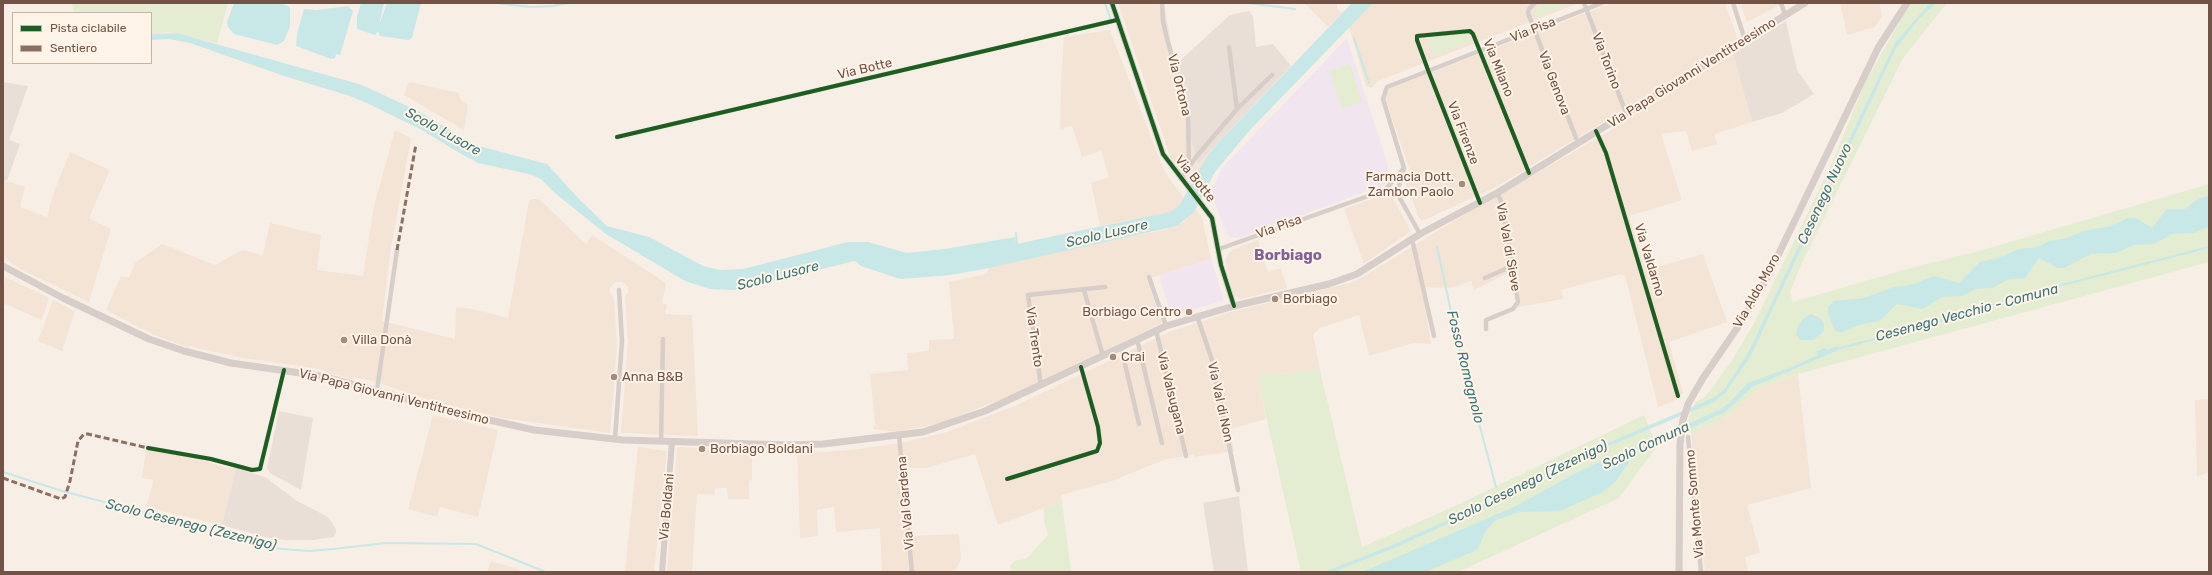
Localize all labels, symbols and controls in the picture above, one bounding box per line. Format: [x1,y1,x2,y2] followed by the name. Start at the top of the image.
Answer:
[12,12,152,64] legend
[1508,14,1558,46] street label: Via Pisa
[1605,15,1779,131] street label: Via Papa Giovanni Ventitreesimo
[50,21,126,35] text: Pista ciclabile
[1588,31,1624,91] street label: Via Torino
[1479,37,1517,99] street label: Via Milano
[50,41,97,55] text: Sentiero
[1535,49,1573,117] street label: Via Genova
[1164,52,1194,118] street label: Via Ortona
[836,55,894,83] street label: Via Botte
[1444,99,1482,167] street label: Via Firenze
[402,104,484,160] water label: Scolo Lusore
[1794,141,1856,247] water label: Cesenego Nuovo
[1171,153,1219,205] street label: Via Botte
[1365,169,1454,200] place label: Farmacia Dott. Zambon Paolo
[1457,179,1467,189] marker: Farmacia Dott. Zambon Paolo
[1493,201,1523,293] street label: Via Val di Sieve
[1254,212,1304,242] street label: Via Pisa
[1064,216,1150,252] water label: Scolo Lusore
[1631,222,1667,298] street label: Via Valdarno
[1254,247,1322,265] district label: Borbiago
[1730,251,1784,331] street label: Via Aldo Moro
[735,258,821,294] water label: Scolo Lusore
[1874,280,2060,346] water label: Cesenego Vecchio - Comuna
[1283,291,1337,307] place label: Borbiago
[1270,294,1280,304] marker: Borbiago
[1082,304,1181,320] place label: Borbiago Centro
[1022,306,1046,368] street label: Via Trento
[1184,307,1194,317] marker: Borbiago Centro
[1443,309,1487,425] water label: Fosso Romagnolo
[352,332,412,348] place label: Villa Donà
[339,335,349,345] marker: Villa Donà
[1121,349,1145,365] place label: Crai
[1153,350,1189,436] street label: Via Valsugana
[1108,352,1118,362] marker: Crai
[1204,360,1236,444] street label: Via Val di Non
[297,366,491,428] street label: Via Papa Giovanni Ventitreesimo
[622,369,683,385] place label: Anna B&B
[609,372,619,382] marker: Anna B&B
[1600,418,1692,474] water label: Scolo Comuna
[1446,437,1610,529] water label: Scolo Cesenego (Zezenigo)
[710,441,813,457] place label: Borbiago Boldani
[697,444,707,454] marker: Borbiago Boldani
[1682,449,1708,559] street label: Via Monte Sommo
[894,455,918,551] street label: Via Val Gardena
[656,473,678,541] street label: Via Boldani
[104,496,278,554] water label: Scolo Cesenego (Zezenigo)

